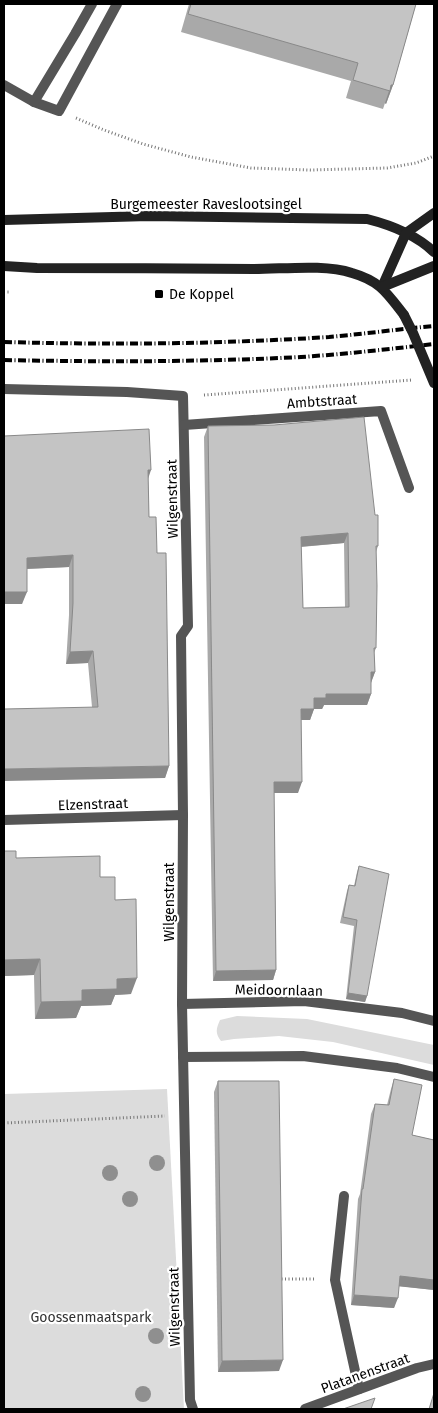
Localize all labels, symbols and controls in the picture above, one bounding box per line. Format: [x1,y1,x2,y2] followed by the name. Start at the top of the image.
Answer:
[110,196,302,213] street label: Burgemeester Raveslootsingel
[169,286,234,303] place label: De Koppel
[153,288,165,300] marker: De Koppel
[286,391,359,412] street label: Ambtstraat
[163,458,182,539] street label: Wilgenstraat
[58,795,129,814] street label: Elzenstraat
[161,861,178,942] street label: Wilgenstraat
[235,981,323,1000] street label: Meidoornlaan
[165,1266,184,1347] street label: Wilgenstraat
[30,1309,152,1326] park label: Goossenmaatspark
[319,1349,413,1397] street label: Platanenstraat

